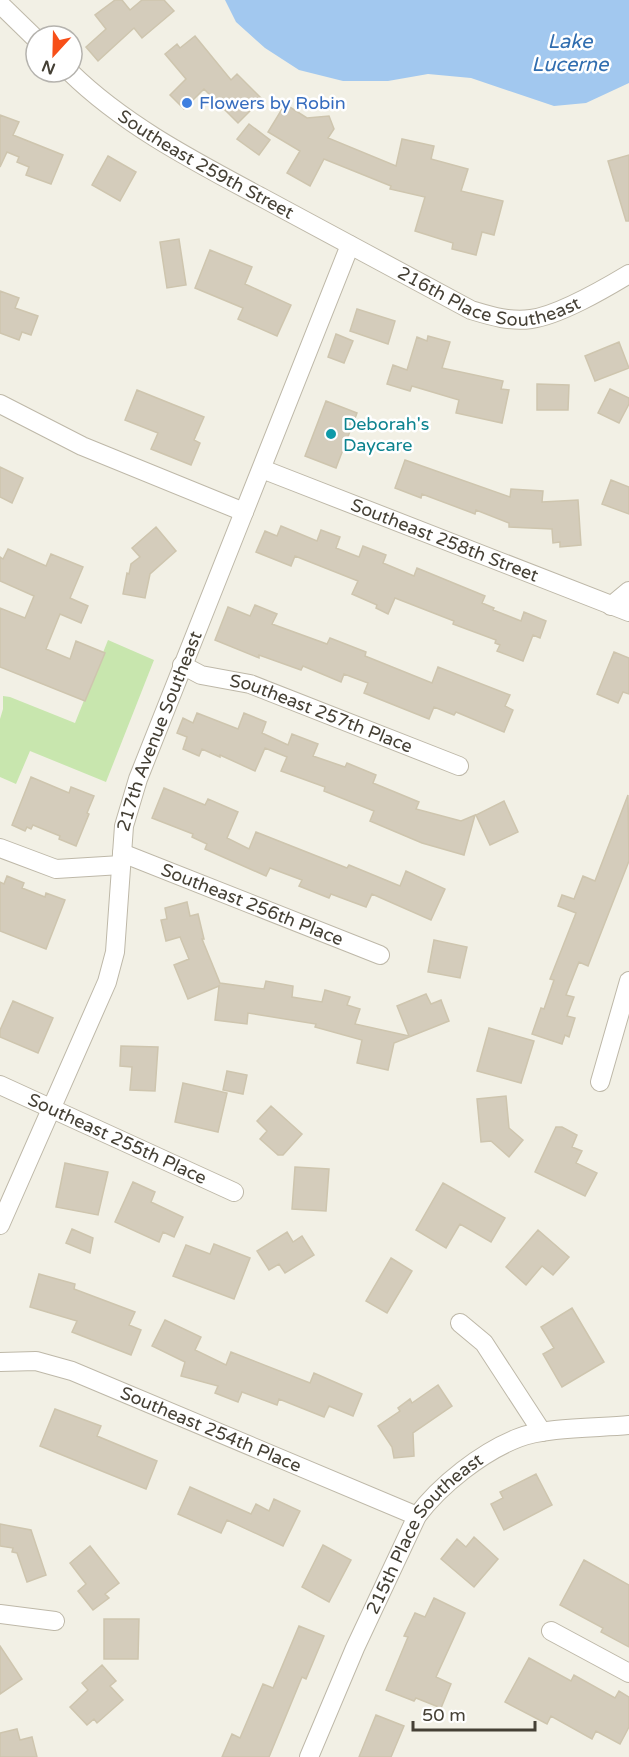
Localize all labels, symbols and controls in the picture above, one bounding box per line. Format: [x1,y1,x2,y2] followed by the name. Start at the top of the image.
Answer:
[24,24,84,84] north arrow
[532,30,610,77] water label: Lake Lucerne
[39,55,58,79] text: N
[199,92,346,114] place label: Flowers by Robin
[180,96,194,110] marker: Flowers by Robin
[114,105,298,224] street label: Southeast 259th Street
[394,262,584,331] street label: 216th Place Southeast
[343,413,429,456] place label: Deborah's Daycare
[324,427,338,441] marker: Deborah's Daycare
[348,494,542,587] street label: Southeast 258th Street
[112,628,207,834] street label: 217th Avenue Southeast
[228,669,416,758] street label: Southeast 257th Place
[158,859,347,950] street label: Southeast 256th Place
[24,1088,210,1189] street label: Southeast 255th Place
[117,1382,305,1477] street label: Southeast 254th Place
[361,1448,487,1618] street label: 215th Place Southeast
[413,1694,534,1732] scale bar
[422,1704,466,1726] text: 50 m

